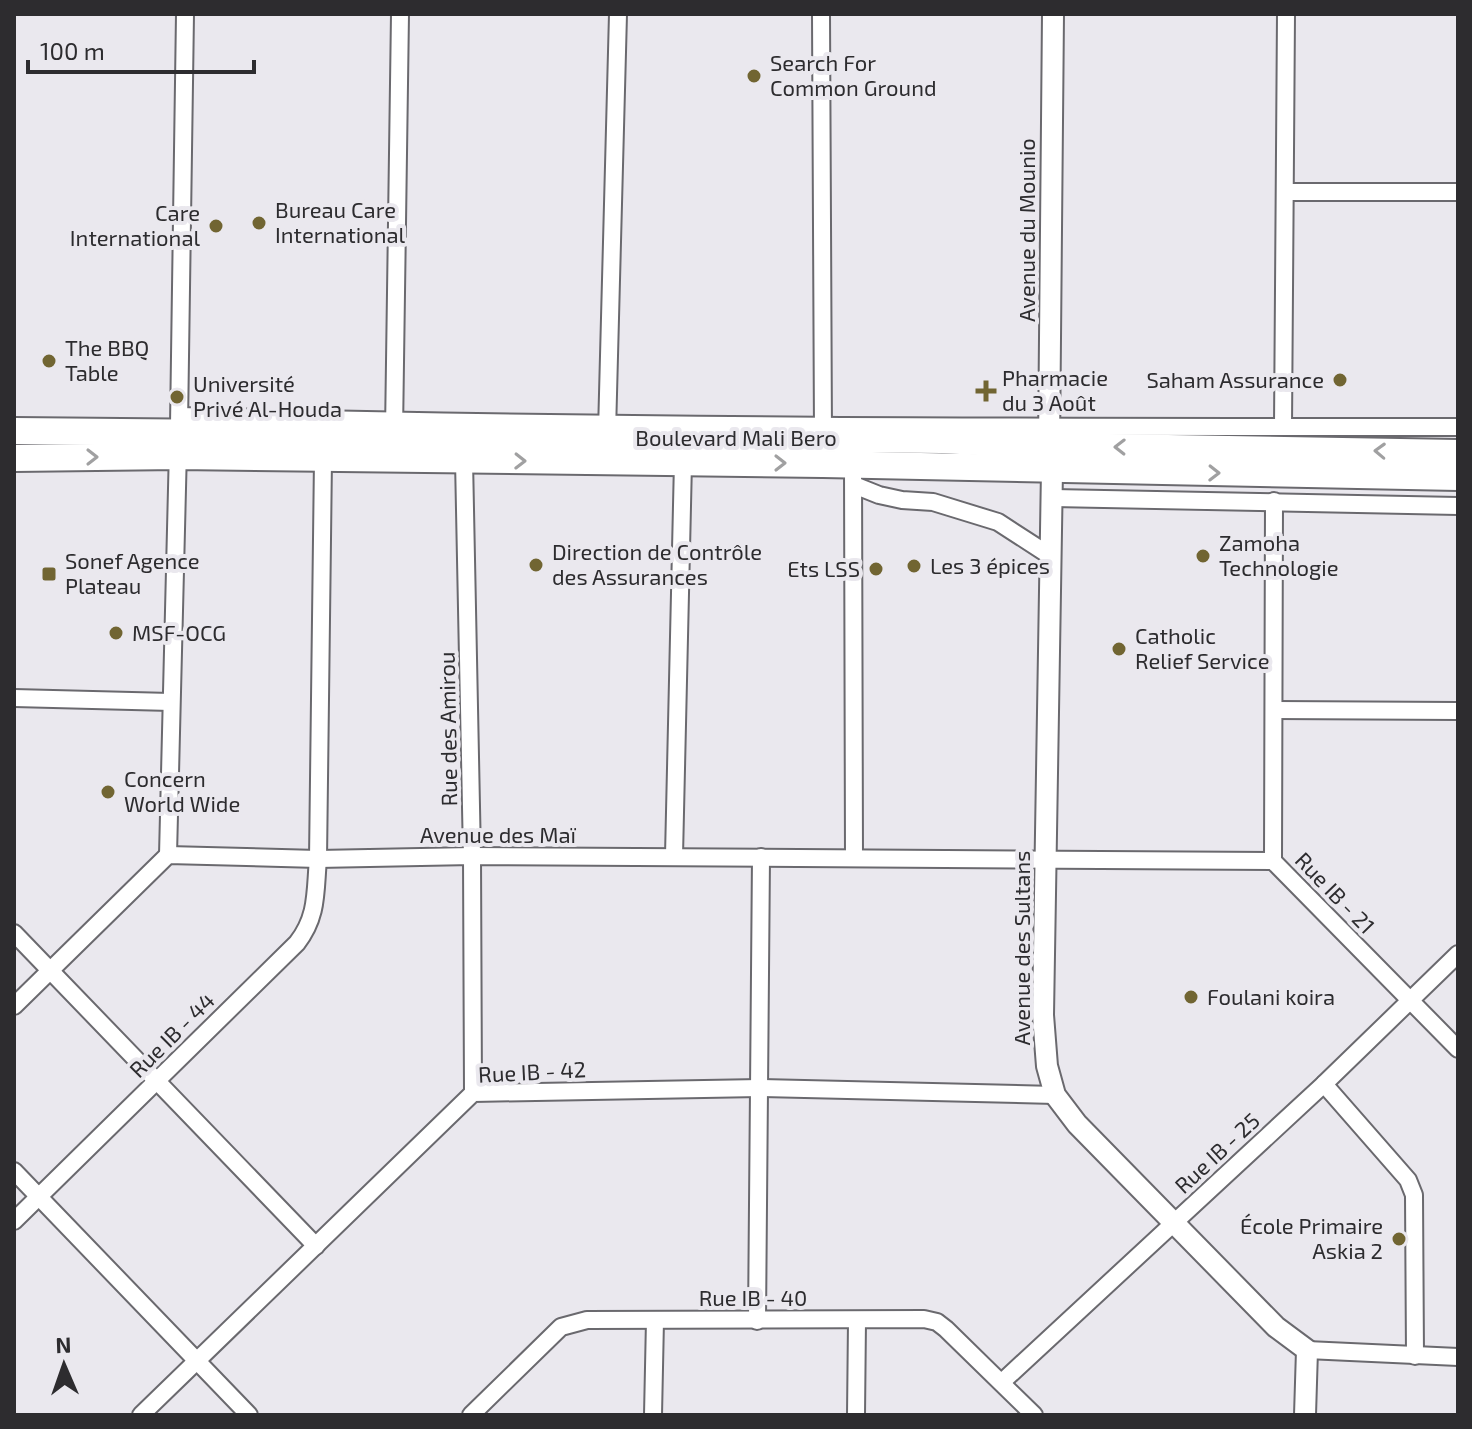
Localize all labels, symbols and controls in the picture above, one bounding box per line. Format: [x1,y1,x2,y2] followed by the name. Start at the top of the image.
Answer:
[28,24,254,74] scale bar
[40,36,105,65] text: 100 m
[770,49,937,100] place label: Search For Common Ground
[745,67,763,85] marker: Search For Common Ground
[1013,138,1039,322] street label: Avenue du Mounio
[275,196,406,247] place label: Bureau Care International
[70,199,200,250] place label: Care International
[250,214,268,232] marker: Bureau Care International
[207,217,225,235] marker: Care International
[65,334,149,385] place label: The BBQ Table
[40,352,58,370] marker: The BBQ Table
[1002,364,1108,415] place label: Pharmacie du 3 Août
[1146,366,1324,392] place label: Saham Assurance
[193,370,342,421] place label: Université Privé Al-Houda
[1331,371,1349,389] marker: Saham Assurance
[977,382,995,400] marker: Pharmacie du 3 Août
[168,388,186,406] marker: Université Privé Al-Houda
[635,424,837,450] street label: Boulevard Mali Bero
[1113,438,1126,455] one-way arrow
[1373,443,1386,460] one-way arrow
[86,448,99,466] one-way arrow
[514,452,527,469] one-way arrow
[774,454,787,472] one-way arrow
[1208,464,1221,482] one-way arrow
[1219,529,1339,580] place label: Zamoha Technologie
[552,538,762,589] place label: Direction de Contrôle des Assurances
[65,547,200,598] place label: Sonef Agence Plateau
[1194,547,1212,565] marker: Zamoha Technologie
[930,552,1050,578] place label: Les 3 épices
[787,555,860,581] place label: Ets LSS
[527,556,545,574] marker: Direction de Contrôle des Assurances
[905,557,923,575] marker: Les 3 épices
[867,560,885,578] marker: Ets LSS
[40,565,58,583] marker: Sonef Agence Plateau
[132,619,226,645] place label: MSF-OCG
[1135,622,1269,673] place label: Catholic Relief Service
[107,624,125,642] marker: MSF-OCG
[1110,640,1128,658] marker: Catholic Relief Service
[433,651,461,807] street label: Rue des Amirou
[124,765,240,816] place label: Concern World Wide
[99,783,117,801] marker: Concern World Wide
[420,821,577,847] street label: Avenue des Maï
[1291,846,1381,938] street label: Rue IB - 21
[1008,851,1034,1045] street label: Avenue des Sultans
[1207,983,1335,1009] place label: Foulani koira
[124,987,219,1082] street label: Rue IB - 44
[1182,988,1200,1006] marker: Foulani koira
[477,1055,586,1087] street label: Rue IB - 42
[1169,1107,1264,1198] street label: Rue IB - 25
[1240,1212,1383,1263] place label: École Primaire Askia 2
[1390,1230,1408,1248] marker: École Primaire Askia 2
[699,1284,807,1310] street label: Rue IB - 40
[24,1325,104,1405] north arrow
[55,1331,72,1357] text: N

